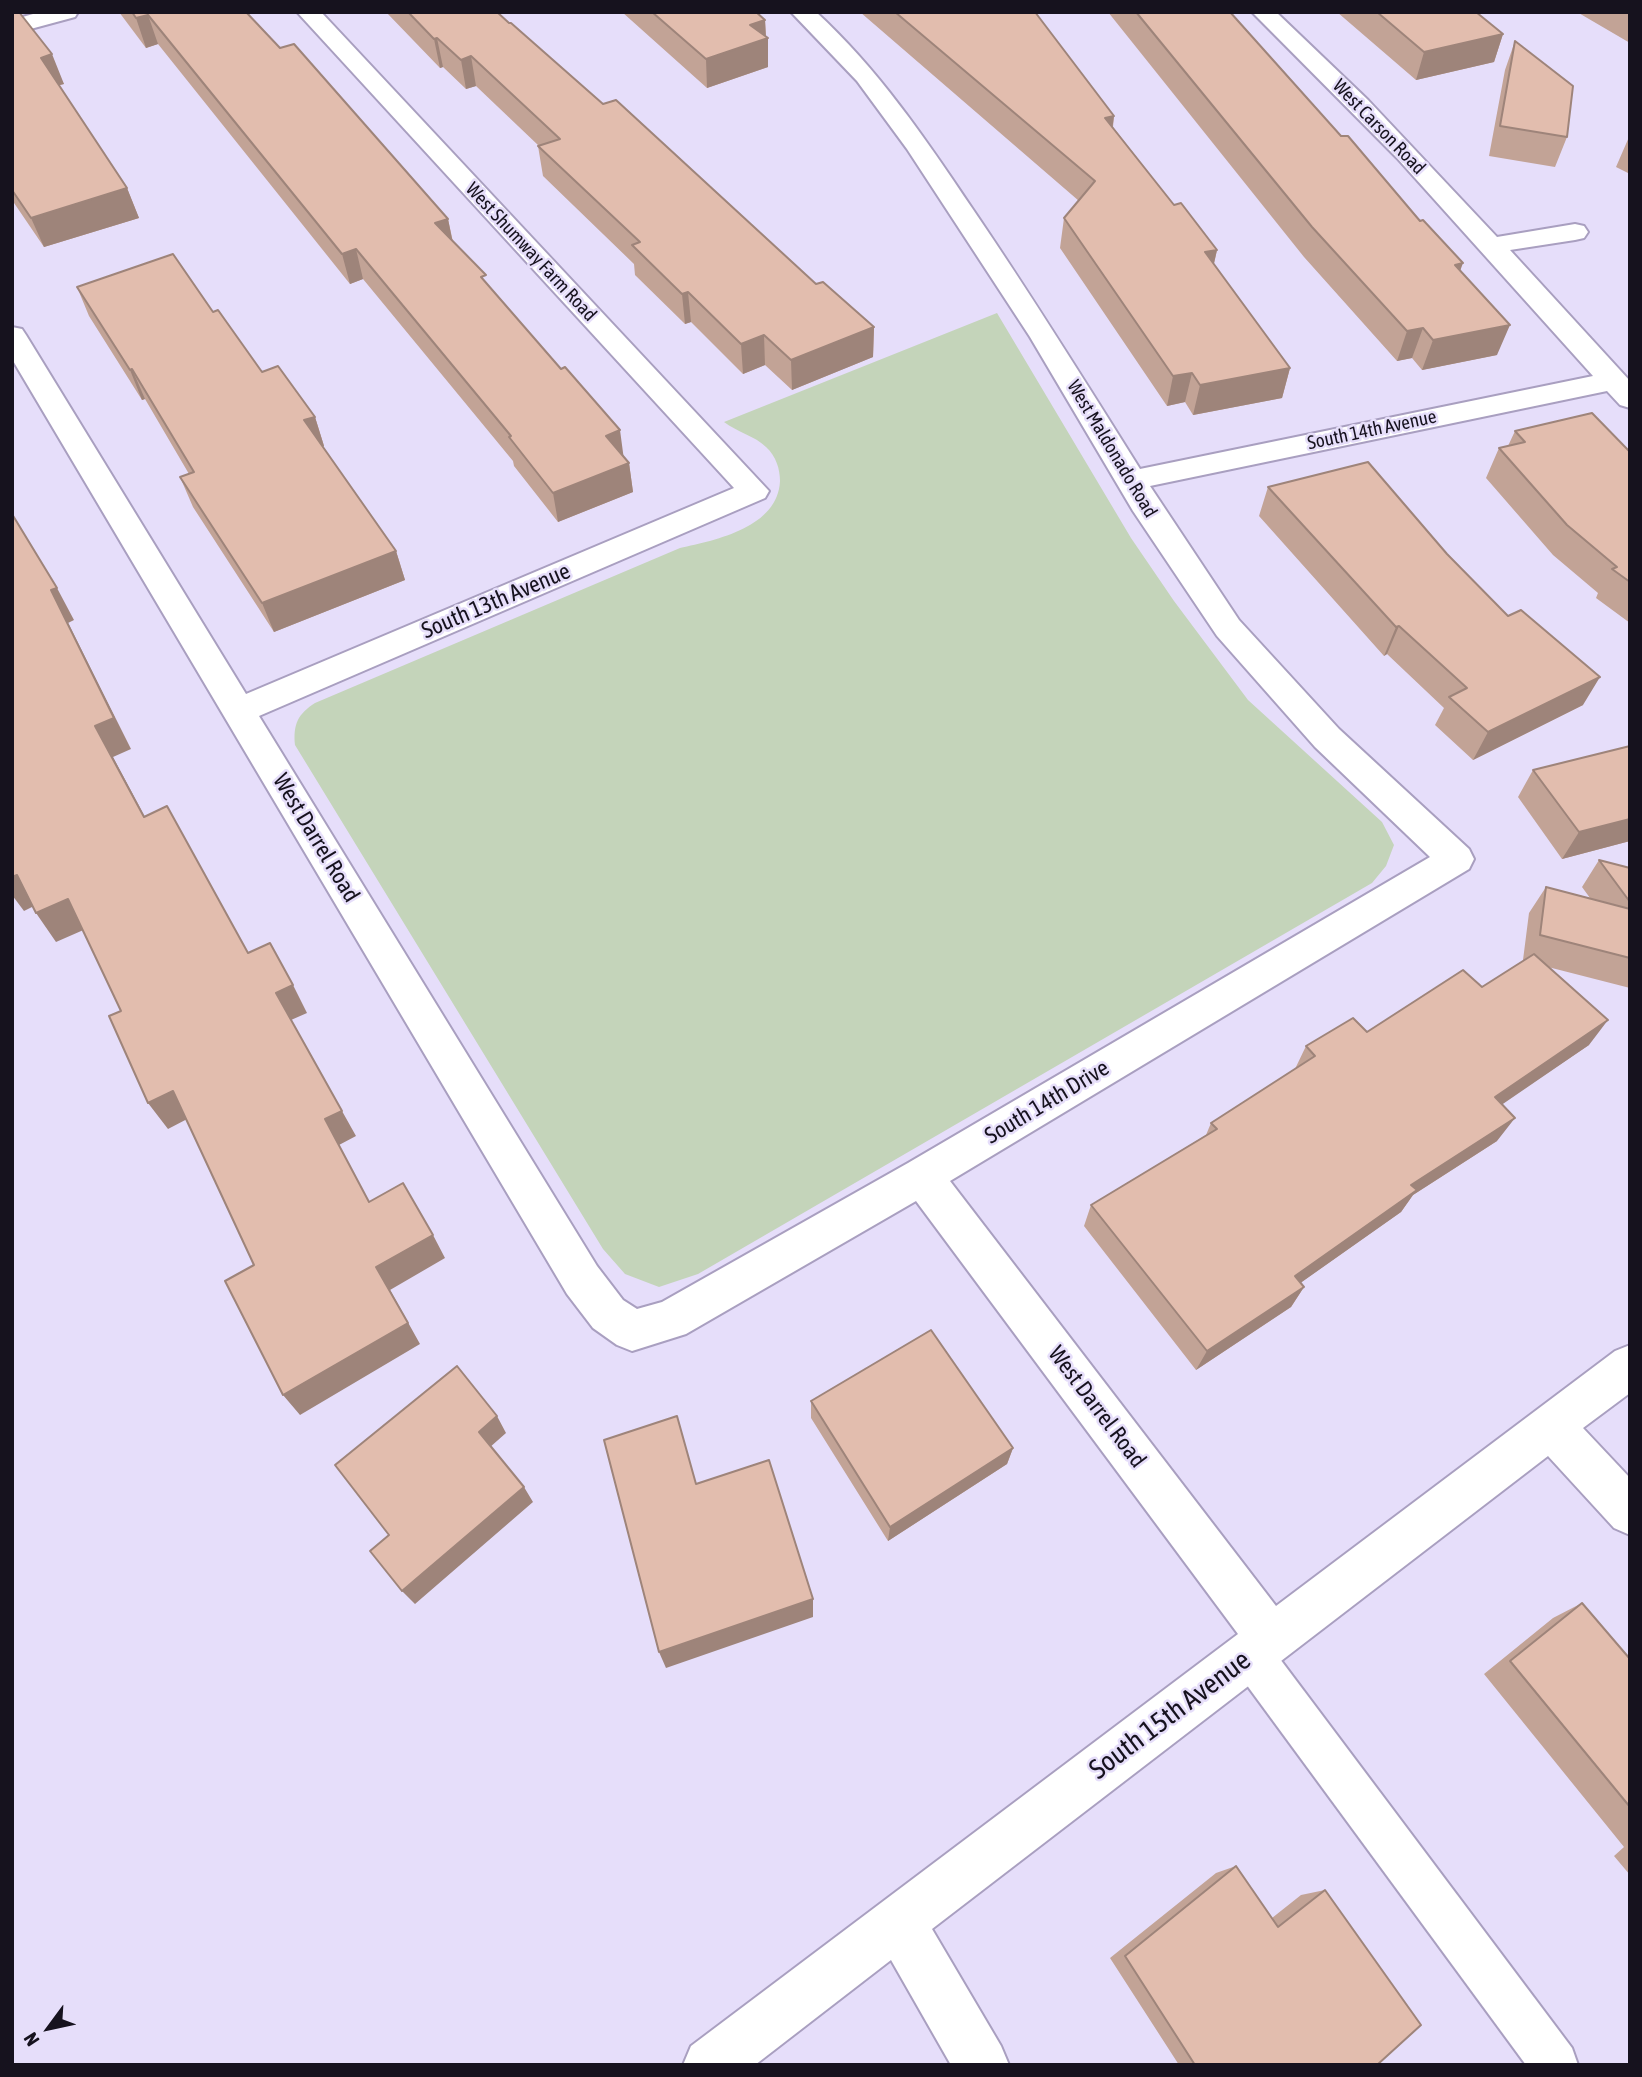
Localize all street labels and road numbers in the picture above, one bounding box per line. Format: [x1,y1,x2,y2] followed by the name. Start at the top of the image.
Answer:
[1328,75,1430,179] street label: West Carson Road
[461,178,601,326] street label: West Shumway Farm Road
[1062,376,1162,522] street label: West Maldonado Road
[1306,405,1438,455] street label: South 14th Avenue
[418,557,574,645] street label: South 13th Avenue
[267,769,365,907] street label: West Darrel Road
[980,1054,1114,1150] street label: South 14th Drive
[1042,1341,1152,1473] street label: West Darrel Road
[1083,1643,1257,1787] street label: South 15th Avenue

